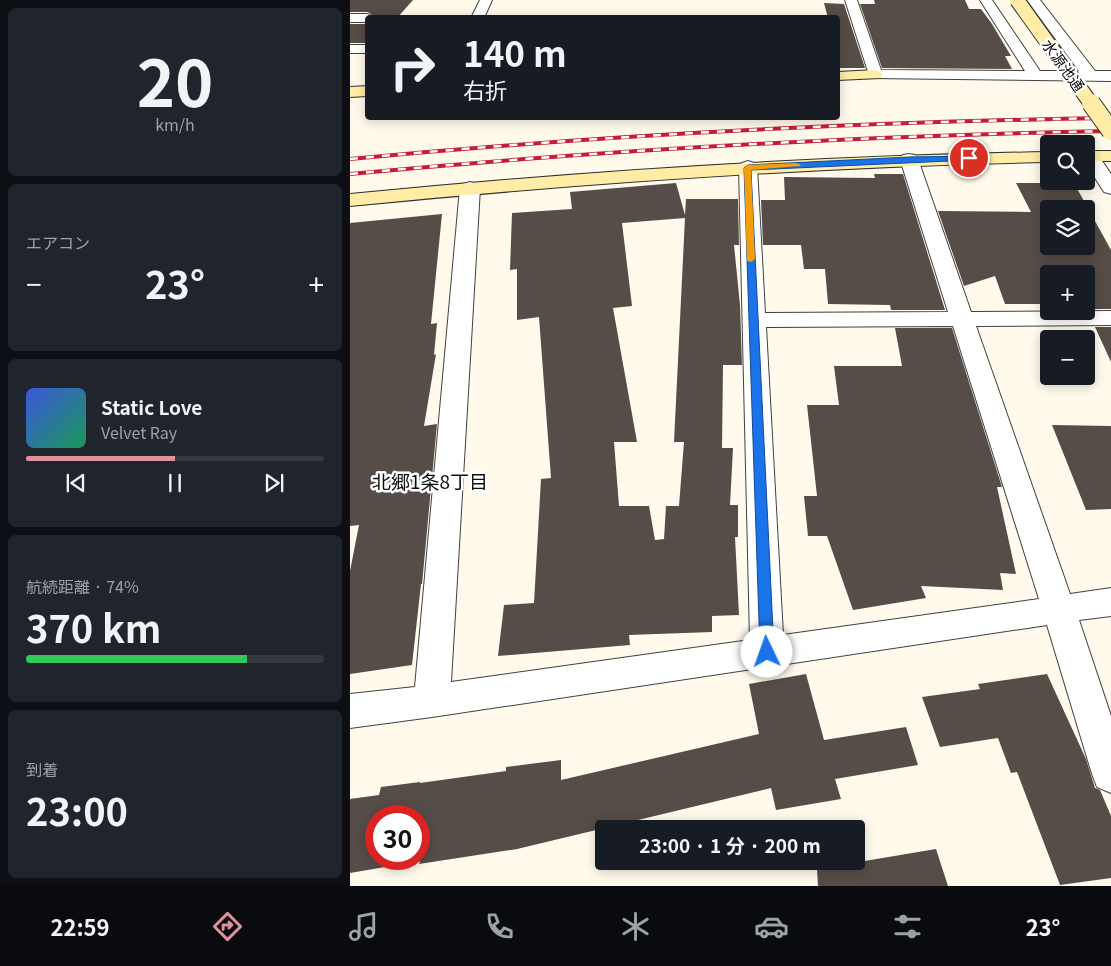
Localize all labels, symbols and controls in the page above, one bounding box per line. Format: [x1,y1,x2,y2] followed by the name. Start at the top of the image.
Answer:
[463,26,567,77] text: 140 m
[137,32,213,126] text: 20
[380,35,445,100] icon: right
[1038,35,1090,95] street label: 水源池通
[463,73,507,105] text: 右折
[155,112,195,136] text: km/h
[1040,135,1095,385] map controls
[1040,135,1095,190] button: search
[948,137,990,179] pin
[955,144,983,172] icon: arrive
[1040,200,1095,255] button: layers
[26,230,90,254] text: エアコン
[145,255,205,310] text: 23°
[26,263,42,303] text: −
[308,263,324,303] text: +
[1040,265,1095,320] button: +
[1040,330,1095,385] button: −
[101,393,202,420] text: Static Love
[101,420,177,444] text: Velvet Ray
[372,467,488,494] district label: 北郷1条8丁目
[62,469,90,497] icon: previous
[161,469,189,497] icon: pause
[260,469,288,497] icon: next
[26,574,139,598] text: 航続距離 · 74%
[26,599,161,654] text: 370 km
[740,625,792,677] position arrow
[26,757,58,781] text: 到着
[26,782,128,837] text: 23:00
[365,805,430,870] speed limit sign: 30
[639,831,821,858] text: 23:00 · 1 分 · 200 m
[210,909,245,944] icon: directions
[346,909,381,944] icon: music
[482,909,517,944] icon: phone
[618,909,653,944] icon: climate
[754,909,789,944] icon: car
[890,909,925,944] icon: filters
[50,910,110,942] text: 22:59
[1026,910,1061,942] text: 23°

